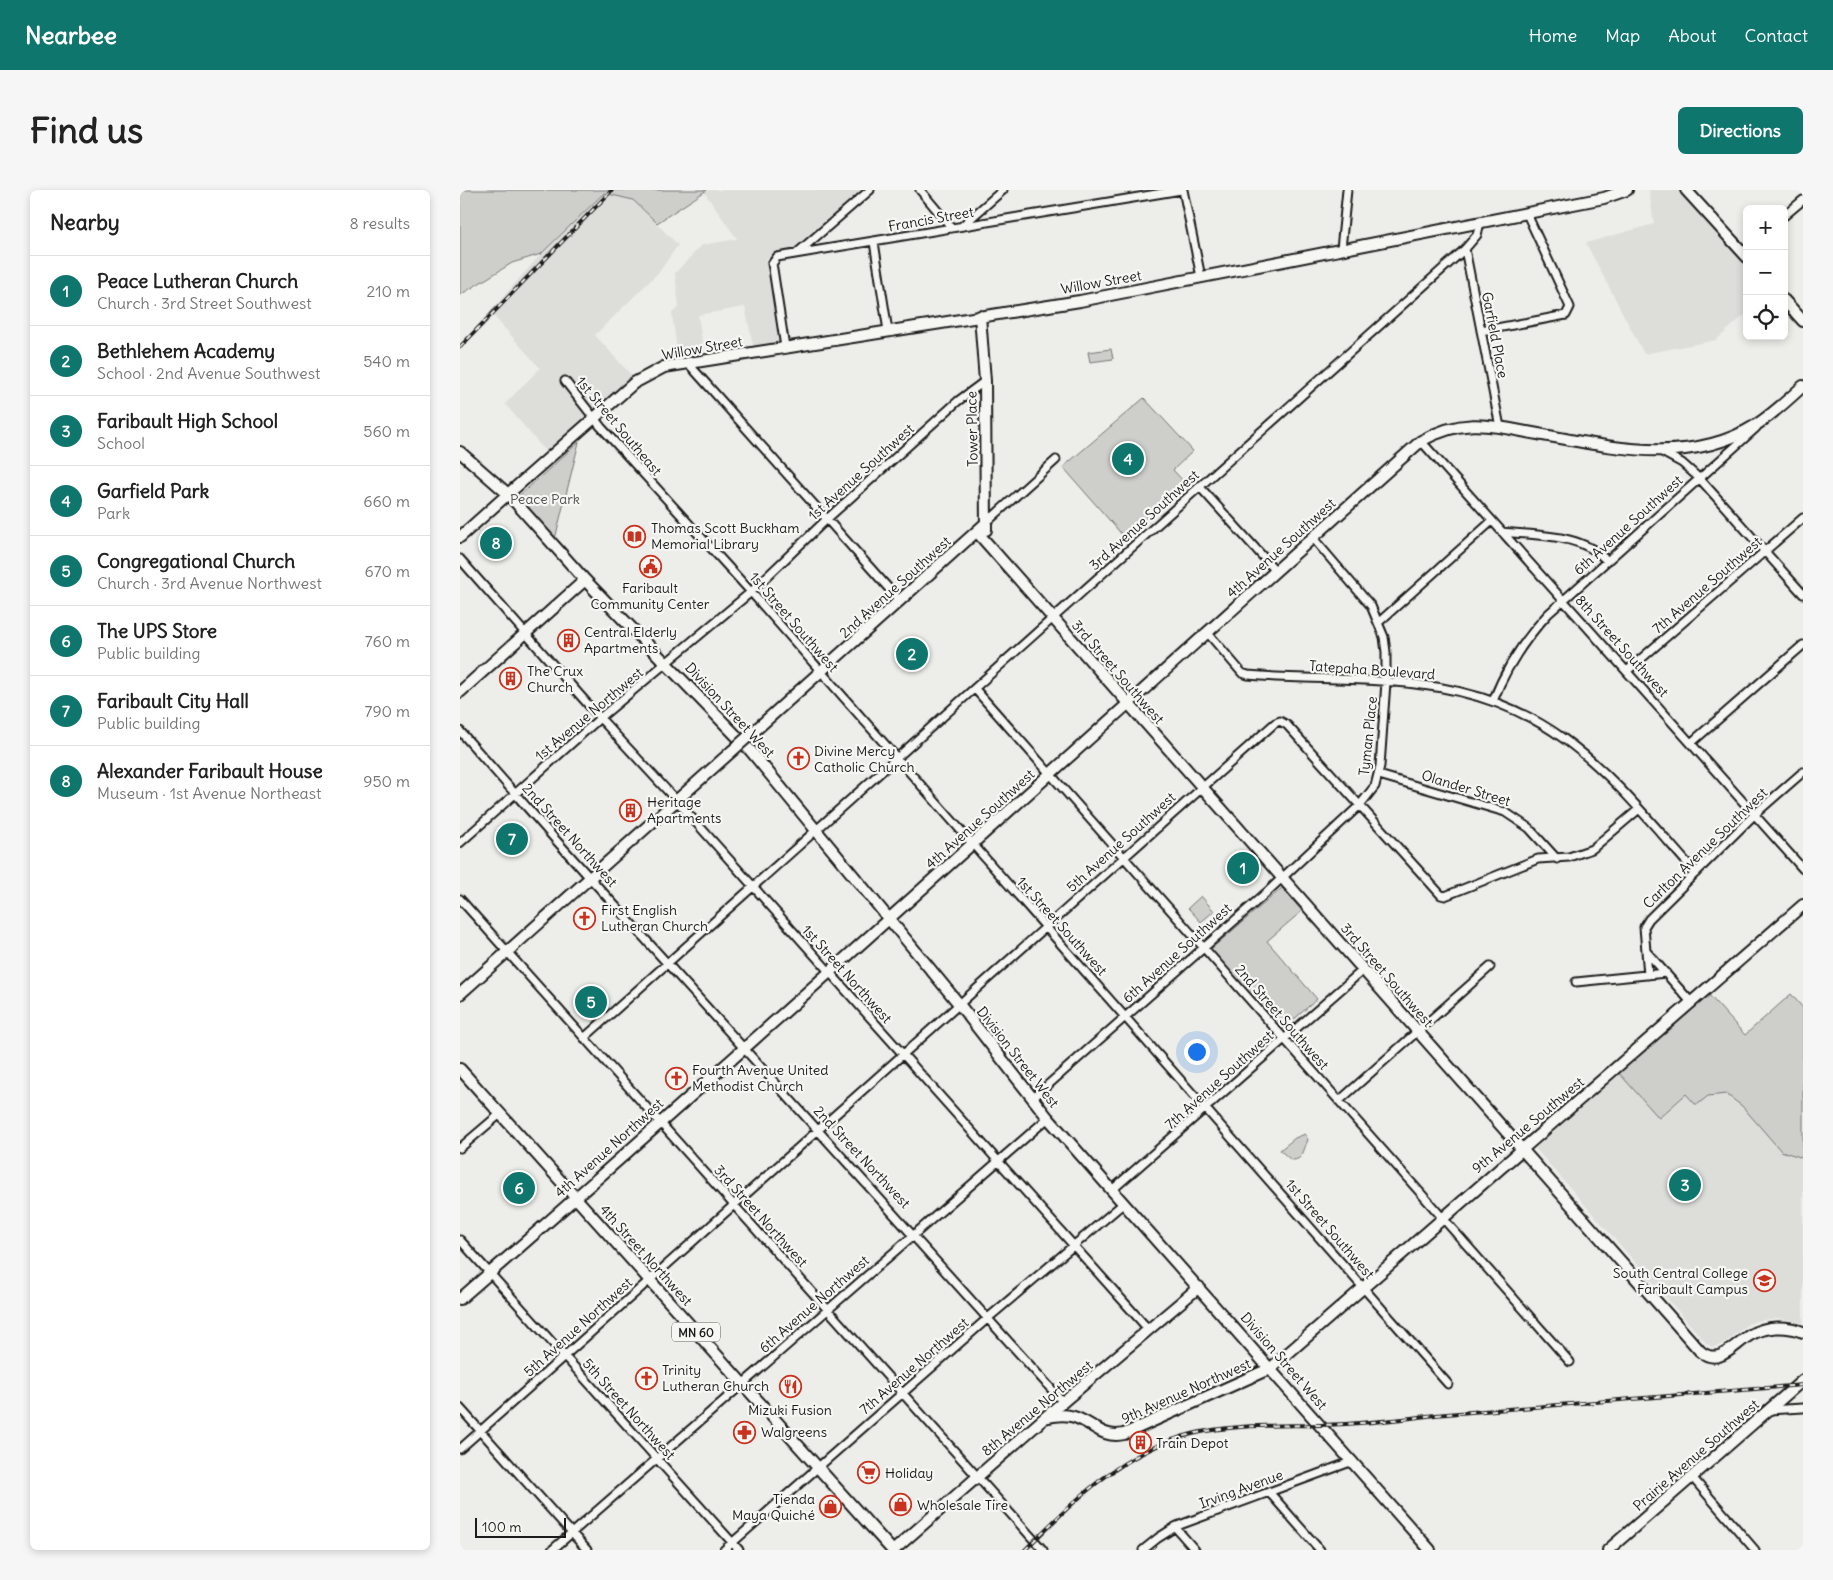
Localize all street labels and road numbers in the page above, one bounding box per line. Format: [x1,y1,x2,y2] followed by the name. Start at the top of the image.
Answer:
[887,203,975,235] street label: Francis Street
[1059,266,1143,298] street label: Willow Street
[1478,290,1512,380] street label: Garfield Place
[660,332,744,364] street label: Willow Street
[572,373,666,479] street label: 1st Street Southeast
[962,391,982,467] street label: Tower Place
[804,419,918,524] street label: 1st Avenue Southwest
[1085,466,1203,574] street label: 3rd Avenue Southwest
[1570,471,1686,579] street label: 6th Avenue Southwest
[1223,494,1339,602] street label: 4th Avenue Southwest
[836,532,955,642] street label: 2nd Avenue Southwest
[1648,532,1766,638] street label: 7th Avenue Southwest
[746,568,843,676] street label: 1st Street Southwest
[1571,591,1673,701] street label: 8th Street Southwest
[1068,616,1168,728] street label: 3rd Street Southwest
[1308,657,1436,683] street label: Tatepaha Boulevard
[681,659,779,761] street label: Division Street West
[531,663,647,765] street label: 1st Avenue Northwest
[1355,695,1381,777] street label: Tyman Place
[922,765,1038,873] street label: 4th Avenue Southwest
[1419,766,1513,810] street label: Olander Street
[519,779,622,891] street label: 2nd Street Northwest
[1639,784,1771,912] street label: Carlton Avenue Southwest
[1063,788,1179,896] street label: 5th Avenue Southwest
[1013,873,1111,979] street label: 1st Street Southwest
[1119,899,1235,1007] street label: 6th Avenue Southwest
[1337,919,1437,1031] street label: 3rd Street Southwest
[798,921,896,1027] street label: 1st Street Northwest
[1231,960,1333,1074] street label: 2nd Street Southwest
[973,1003,1063,1111] street label: Division Street West
[1161,1026,1277,1133] street label: 7th Avenue Southwest
[1468,1073,1588,1177] street label: 9th Avenue Southwest
[551,1094,667,1202] street label: 4th Avenue Northwest
[810,1102,914,1212] street label: 2nd Street Northwest
[710,1161,812,1271] street label: 3rd Street Northwest
[1282,1175,1379,1283] street label: 1st Street Southwest
[596,1201,696,1310] street label: 4th Street Northwest
[755,1251,873,1357] street label: 6th Avenue Northwest
[520,1273,636,1380] street label: 5th Avenue Northwest
[1237,1309,1331,1414] street label: Division Street West
[856,1314,972,1418] street label: 7th Avenue Northwest
[672,1322,720,1342] road number: MN 60
[1118,1354,1254,1428] street label: 9th Avenue Northwest
[579,1355,679,1464] street label: 5th Street Northwest
[978,1356,1097,1460] street label: 8th Avenue Northwest
[1629,1395,1763,1515] street label: Prairie Avenue Southwest
[1197,1466,1285,1512] street label: Irving Avenue

